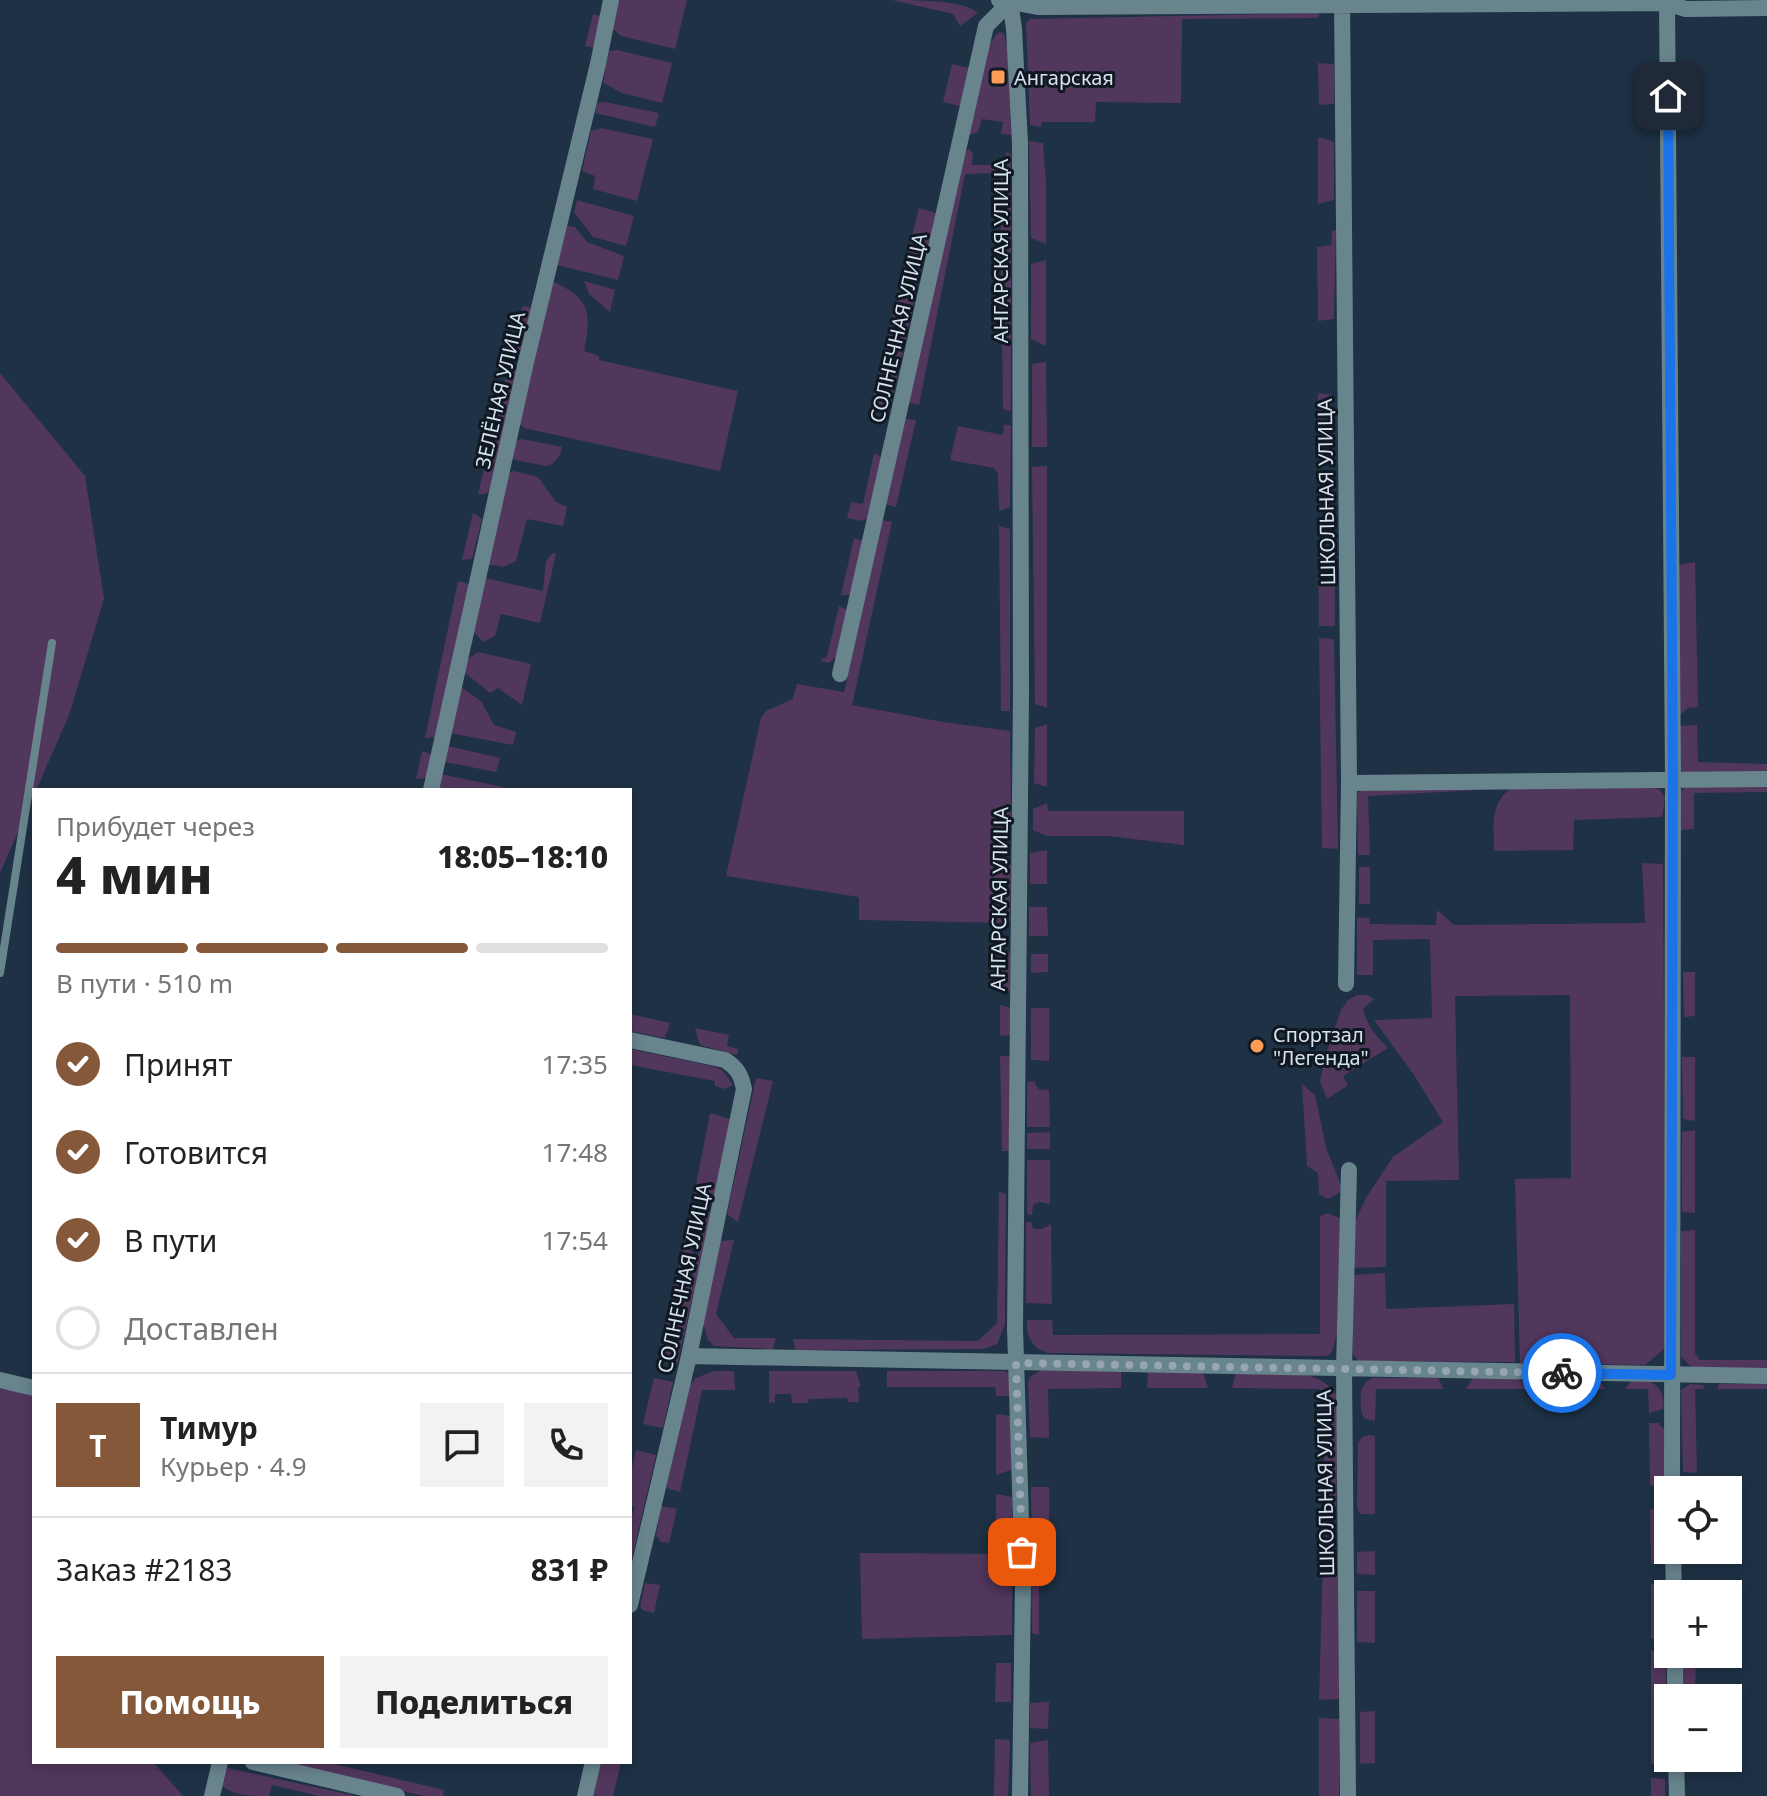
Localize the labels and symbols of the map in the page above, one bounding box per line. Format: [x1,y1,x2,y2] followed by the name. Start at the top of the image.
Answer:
[1634,62,1702,130] pin
[1014,64,1114,91] place label: Ангарская
[989,68,1007,86] marker: Ангарская
[987,159,1014,343] street label: АНГАРСКАЯ УЛИЦА
[863,230,933,425] street label: СОЛНЕЧНАЯ УЛИЦА
[469,309,531,471] street label: ЗЕЛЁНАЯ УЛИЦА
[1311,398,1341,586] street label: ШКОЛЬНАЯ УЛИЦА
[984,806,1014,991] street label: АНГАРСКАЯ УЛИЦА
[1273,1021,1369,1071] place label: Спортзал "Легенда"
[1248,1037,1266,1055] marker: Спортзал "Легенда"
[651,1180,717,1375] street label: СОЛНЕЧНАЯ УЛИЦА
[1522,1333,1602,1413] courier
[1310,1389,1340,1577] street label: ШКОЛЬНАЯ УЛИЦА
[988,1518,1056,1586] pin

